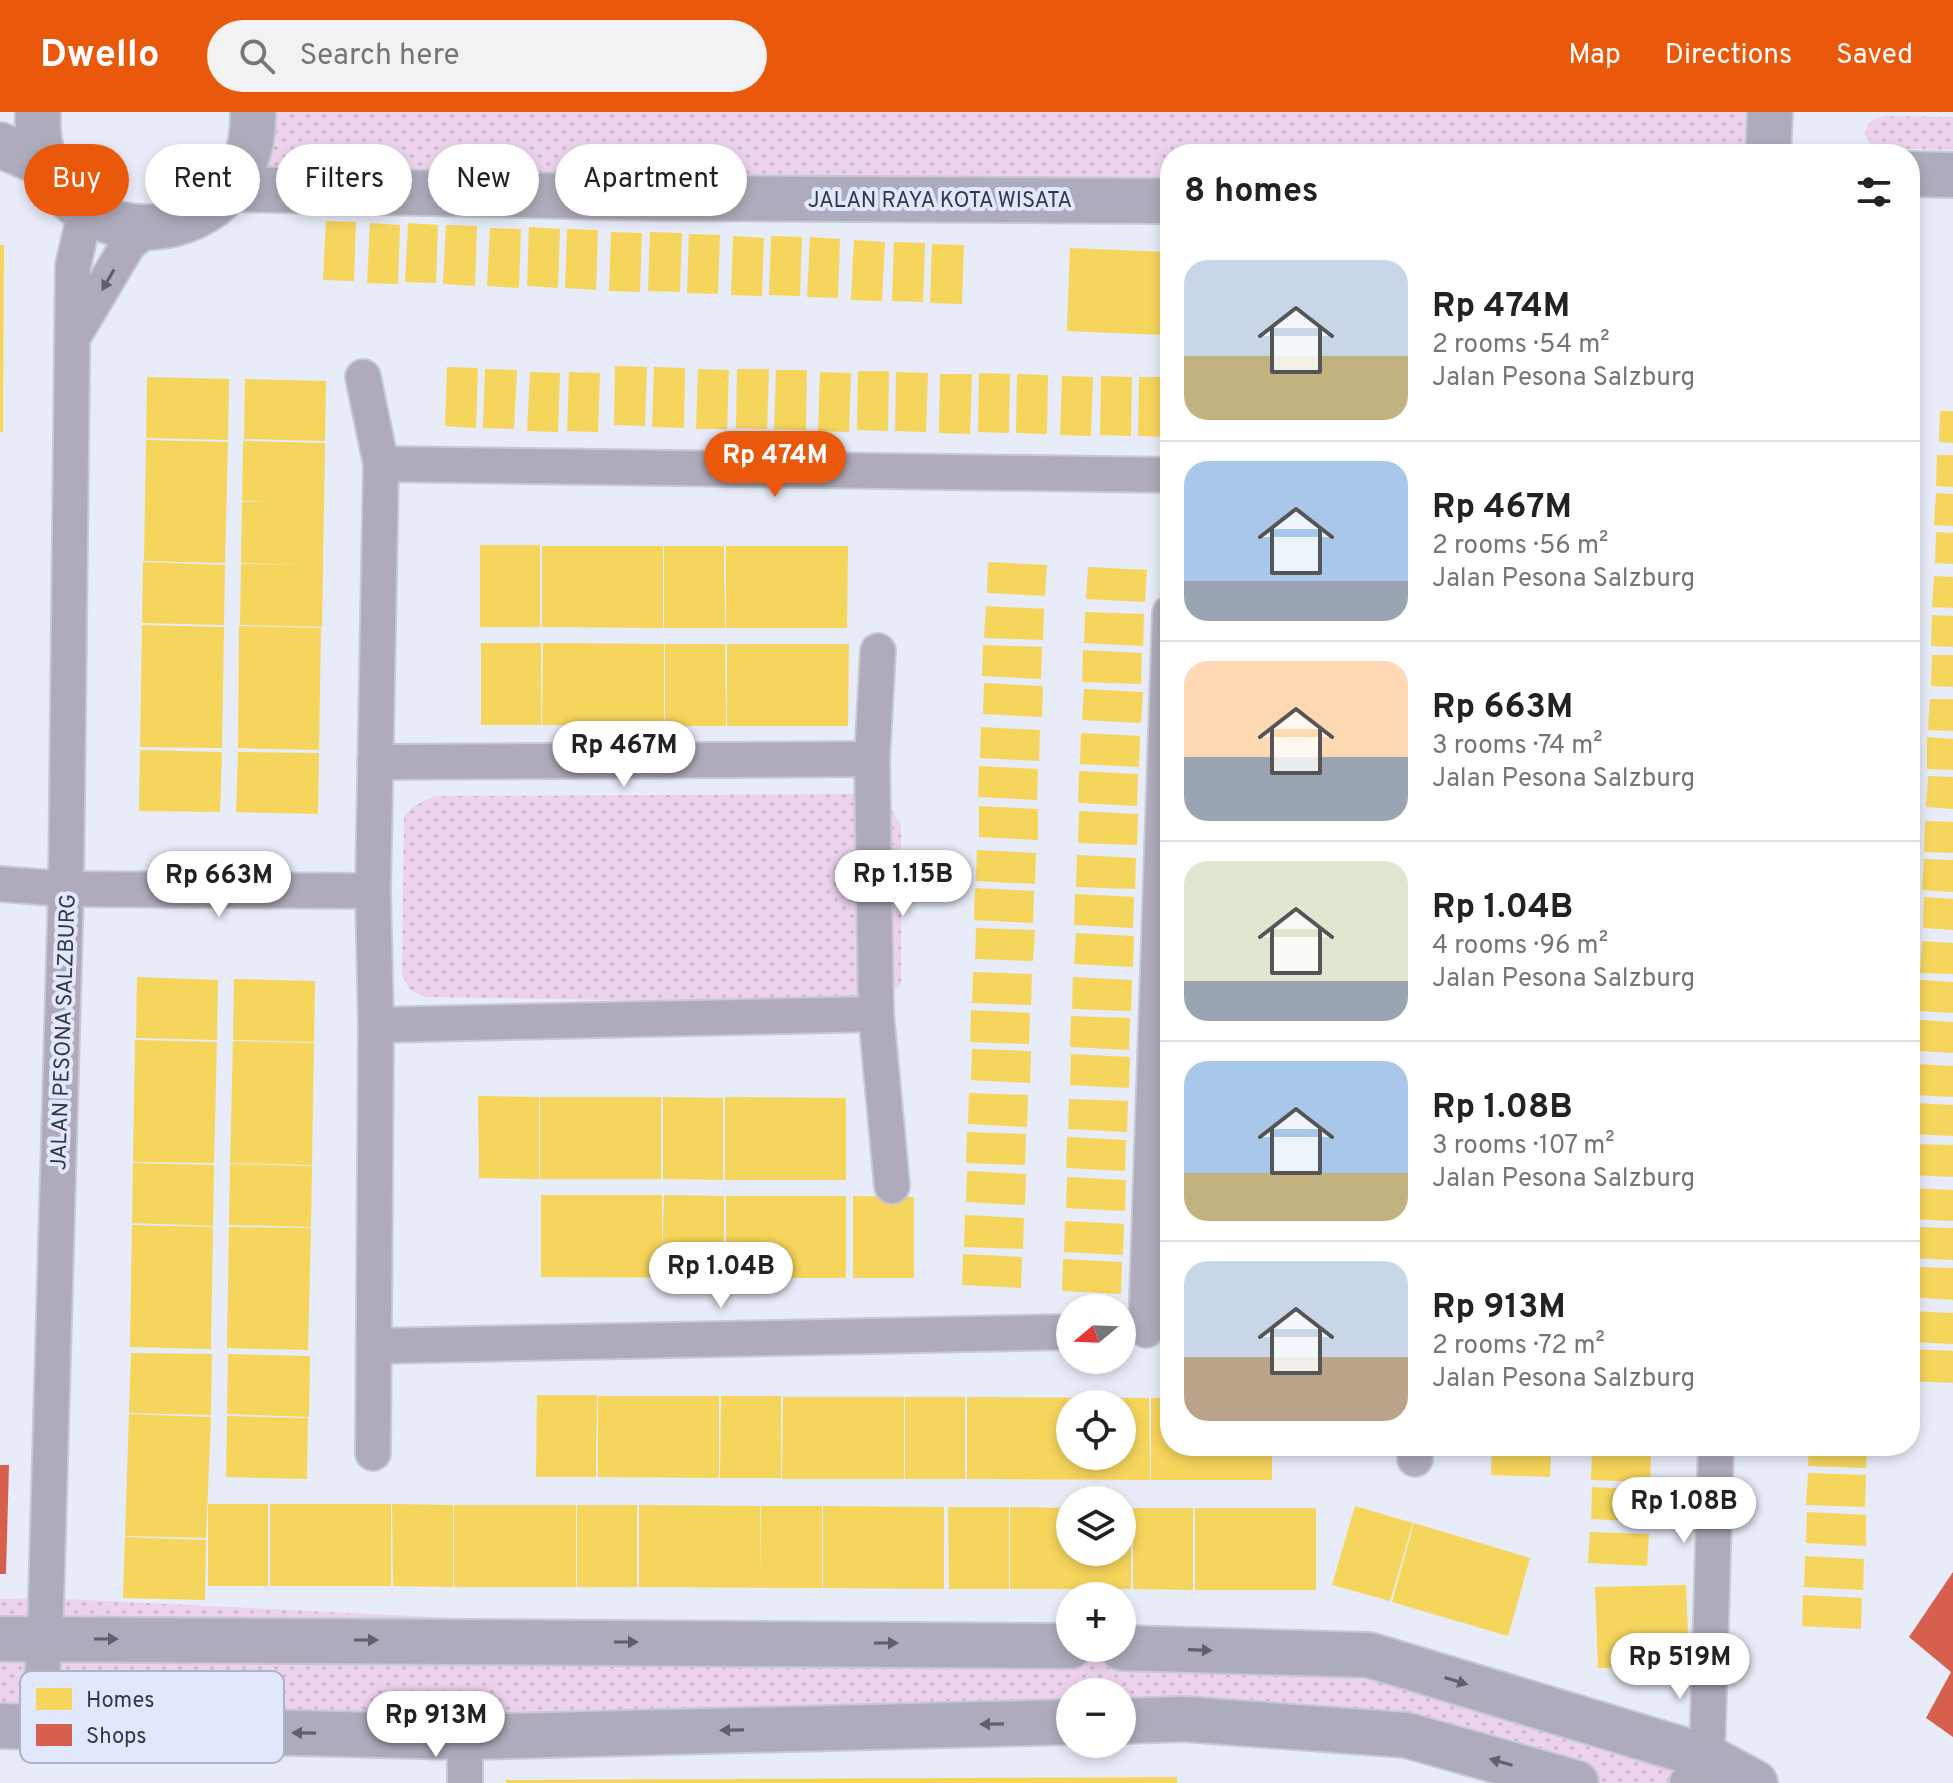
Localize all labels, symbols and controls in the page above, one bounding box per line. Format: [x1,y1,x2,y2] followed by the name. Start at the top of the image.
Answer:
[207,20,767,92] search box
[40,32,159,81] text: Dwello
[235,34,279,78] icon: search
[299,38,460,75] text: Search here
[1568,38,1621,74] text: Map
[1665,38,1792,74] text: Directions
[1836,38,1913,74] text: Saved
[24,144,129,216] chip: Buy
[145,144,260,216] chip: Rent
[276,144,412,216] chip: Filters
[428,144,539,216] chip: New
[555,144,747,216] chip: Apartment
[1852,170,1896,214] icon: filters
[1184,171,1318,214] text: 8 homes
[808,188,1072,215] street label: JALAN RAYA KOTA WISATA
[101,269,115,291] one-way arrow
[1432,286,1570,329] text: Rp 474M
[1248,292,1344,388] icon: home
[1432,329,1610,362] text: 2 rooms · 54 m²
[1432,362,1695,395] text: Jalan Pesona Salzburg
[701,431,849,499] pin: Rp 474M
[722,440,828,473] text: Rp 474M
[1432,487,1572,530] text: Rp 467M
[1248,493,1344,589] icon: home
[1432,530,1608,563] text: 2 rooms · 56 m²
[1432,563,1695,596] text: Jalan Pesona Salzburg
[1432,687,1573,730] text: Rp 663M
[1248,693,1344,789] icon: home
[550,721,698,789] pin: Rp 467M
[570,730,678,763] text: Rp 467M
[1432,730,1603,763] text: 3 rooms · 74 m²
[1432,763,1695,796] text: Jalan Pesona Salzburg
[820,850,986,918] pin: Rp 1.15B
[145,851,293,919] pin: Rp 663M
[853,859,953,892] text: Rp 1.15B
[165,860,273,893] text: Rp 663M
[1432,887,1573,930] text: Rp 1.04B
[46,893,83,1171] street label: JALAN PESONA SALZBURG
[1248,893,1344,989] icon: home
[1432,930,1608,963] text: 4 rooms · 96 m²
[1432,963,1695,996] text: Jalan Pesona Salzburg
[1432,1087,1573,1130] text: Rp 1.08B
[1248,1093,1344,1189] icon: home
[1432,1130,1615,1163] text: 3 rooms · 107 m²
[1432,1163,1695,1196] text: Jalan Pesona Salzburg
[638,1242,804,1310] pin: Rp 1.04B
[667,1251,775,1284] text: Rp 1.04B
[1432,1287,1566,1330] text: Rp 913M
[1248,1293,1344,1389] icon: home
[1056,1294,1136,1374] north arrow
[1056,1294,1136,1758] map controls
[1432,1330,1605,1363] text: 2 rooms · 72 m²
[1432,1363,1695,1396] text: Jalan Pesona Salzburg
[1056,1390,1136,1470] button: locate
[1601,1477,1767,1545] pin: Rp 1.08B
[1056,1486,1136,1566] button: layers
[1630,1486,1738,1519] text: Rp 1.08B
[1056,1582,1136,1662] button: +
[94,1633,119,1645] one-way arrow
[1606,1633,1754,1701] pin: Rp 519M
[354,1634,379,1646] one-way arrow
[614,1636,639,1648] one-way arrow
[874,1637,899,1649] one-way arrow
[1629,1642,1731,1675] text: Rp 519M
[1188,1644,1213,1656] one-way arrow
[20,1671,284,1763] legend
[1444,1675,1468,1688] one-way arrow
[1056,1678,1136,1758] button: −
[86,1688,155,1715] text: Homes
[362,1691,510,1759] pin: Rp 913M
[385,1700,487,1733] text: Rp 913M
[979,1718,1004,1730] one-way arrow
[86,1724,147,1751] text: Shops
[719,1724,744,1736] one-way arrow
[291,1727,316,1739] one-way arrow
[1489,1755,1513,1768] one-way arrow

